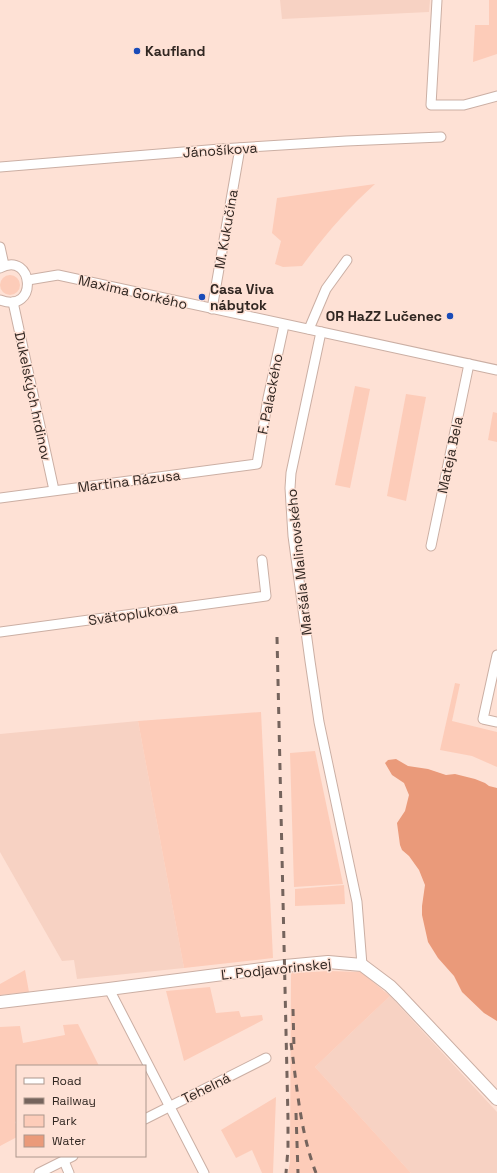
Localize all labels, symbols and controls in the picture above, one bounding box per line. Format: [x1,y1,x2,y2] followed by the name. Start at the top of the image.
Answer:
[145,42,205,60] place label: Kaufland
[132,46,142,56] marker: Kaufland
[182,138,258,162] street label: Jánošíkova
[210,188,242,270] street label: M. Kukučína
[77,271,189,313] street label: Maxima Gorkého
[210,280,274,314] place label: Casa Viva nábytok
[197,292,207,302] marker: Casa Viva nábytok
[326,307,442,325] place label: OR HaZZ Lučenec
[445,311,455,321] marker: OR HaZZ Lučenec
[11,330,56,463] street label: Dukelských hrdinov
[253,352,287,436] street label: F. Palackého
[433,415,467,495] street label: Mateja Bela
[76,466,182,496] street label: Martina Rázusa
[282,488,316,636] street label: Maršála Malinovského
[87,599,179,629] street label: Svätoplukova
[220,954,332,984] street label: Ľ. Podjavorinskej
[16,1065,146,1157] legend
[179,1069,233,1107] street label: Tehelná
[52,1073,81,1089] text: Road
[52,1093,96,1109] text: Railway
[52,1113,77,1129] text: Park
[52,1133,86,1149] text: Water

